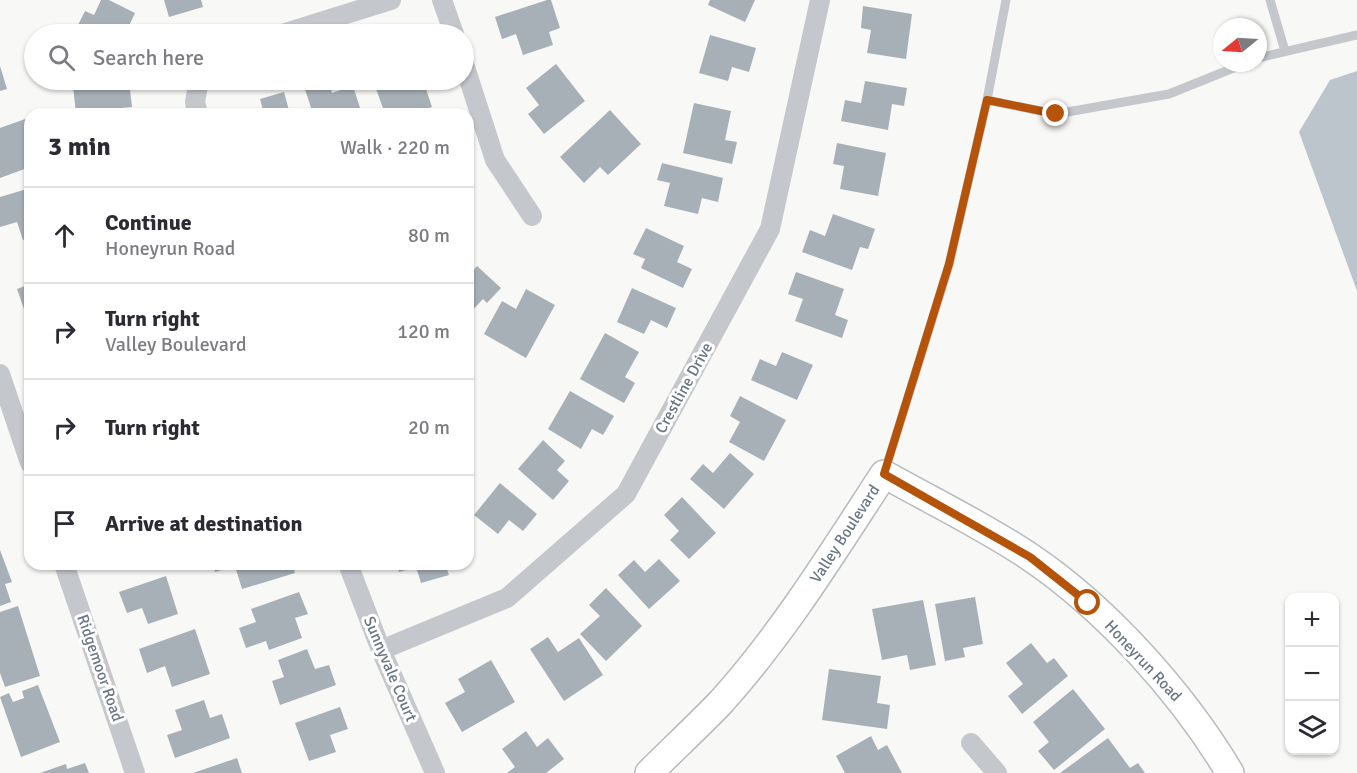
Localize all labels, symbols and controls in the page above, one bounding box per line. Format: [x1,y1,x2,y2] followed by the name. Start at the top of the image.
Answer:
[1213,18,1267,72] north arrow
[24,24,474,90] search box
[45,41,78,74] icon: search
[93,44,204,71] text: Search here
[1042,100,1068,126] route end
[48,131,111,163] text: 3 min
[340,135,450,160] text: Walk · 220 m
[105,209,192,236] text: Continue
[48,219,81,252] icon: ahead
[408,223,450,248] text: 80 m
[105,236,235,261] text: Honeyrun Road
[105,305,200,332] text: Turn right
[48,315,81,348] icon: right
[397,319,450,344] text: 120 m
[105,332,247,357] text: Valley Boulevard
[651,339,717,437] street label: Crestline Drive
[48,411,81,444] icon: right
[105,414,200,441] text: Turn right
[408,415,450,440] text: 20 m
[806,481,884,587] street label: Valley Boulevard
[48,507,81,540] icon: arrive
[105,510,302,537] text: Arrive at destination
[1074,589,1100,615] route start
[1285,593,1339,755] map controls
[1285,593,1339,647] button: +
[72,612,128,724] street label: Ridgemoor Road
[359,613,421,725] street label: Sunnyvale Court
[1100,616,1186,706] street label: Honeyrun Road
[1285,647,1339,701] button: −
[1285,701,1339,755] button: layers

